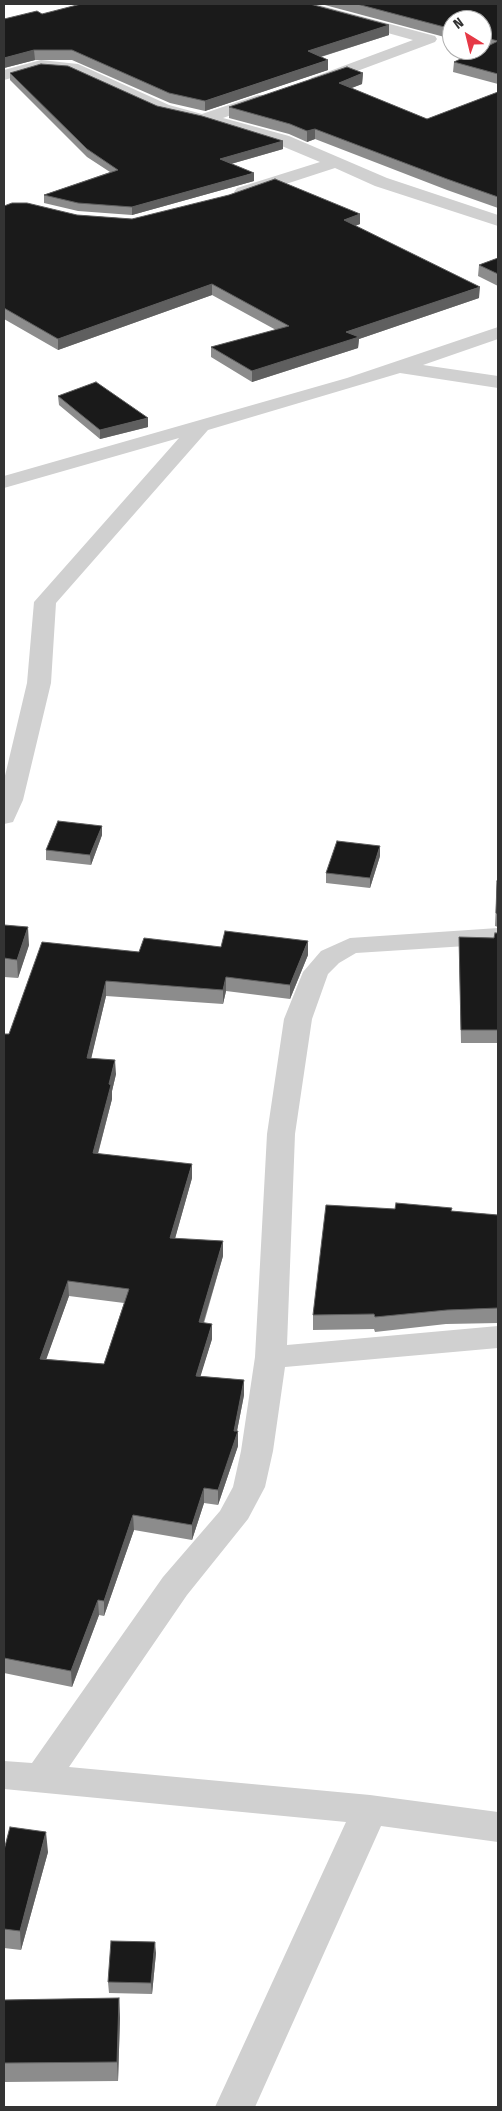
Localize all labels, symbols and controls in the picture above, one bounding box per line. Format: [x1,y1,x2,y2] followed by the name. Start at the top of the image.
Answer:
[442,10,492,60] north arrow
[450,14,467,33] text: N

